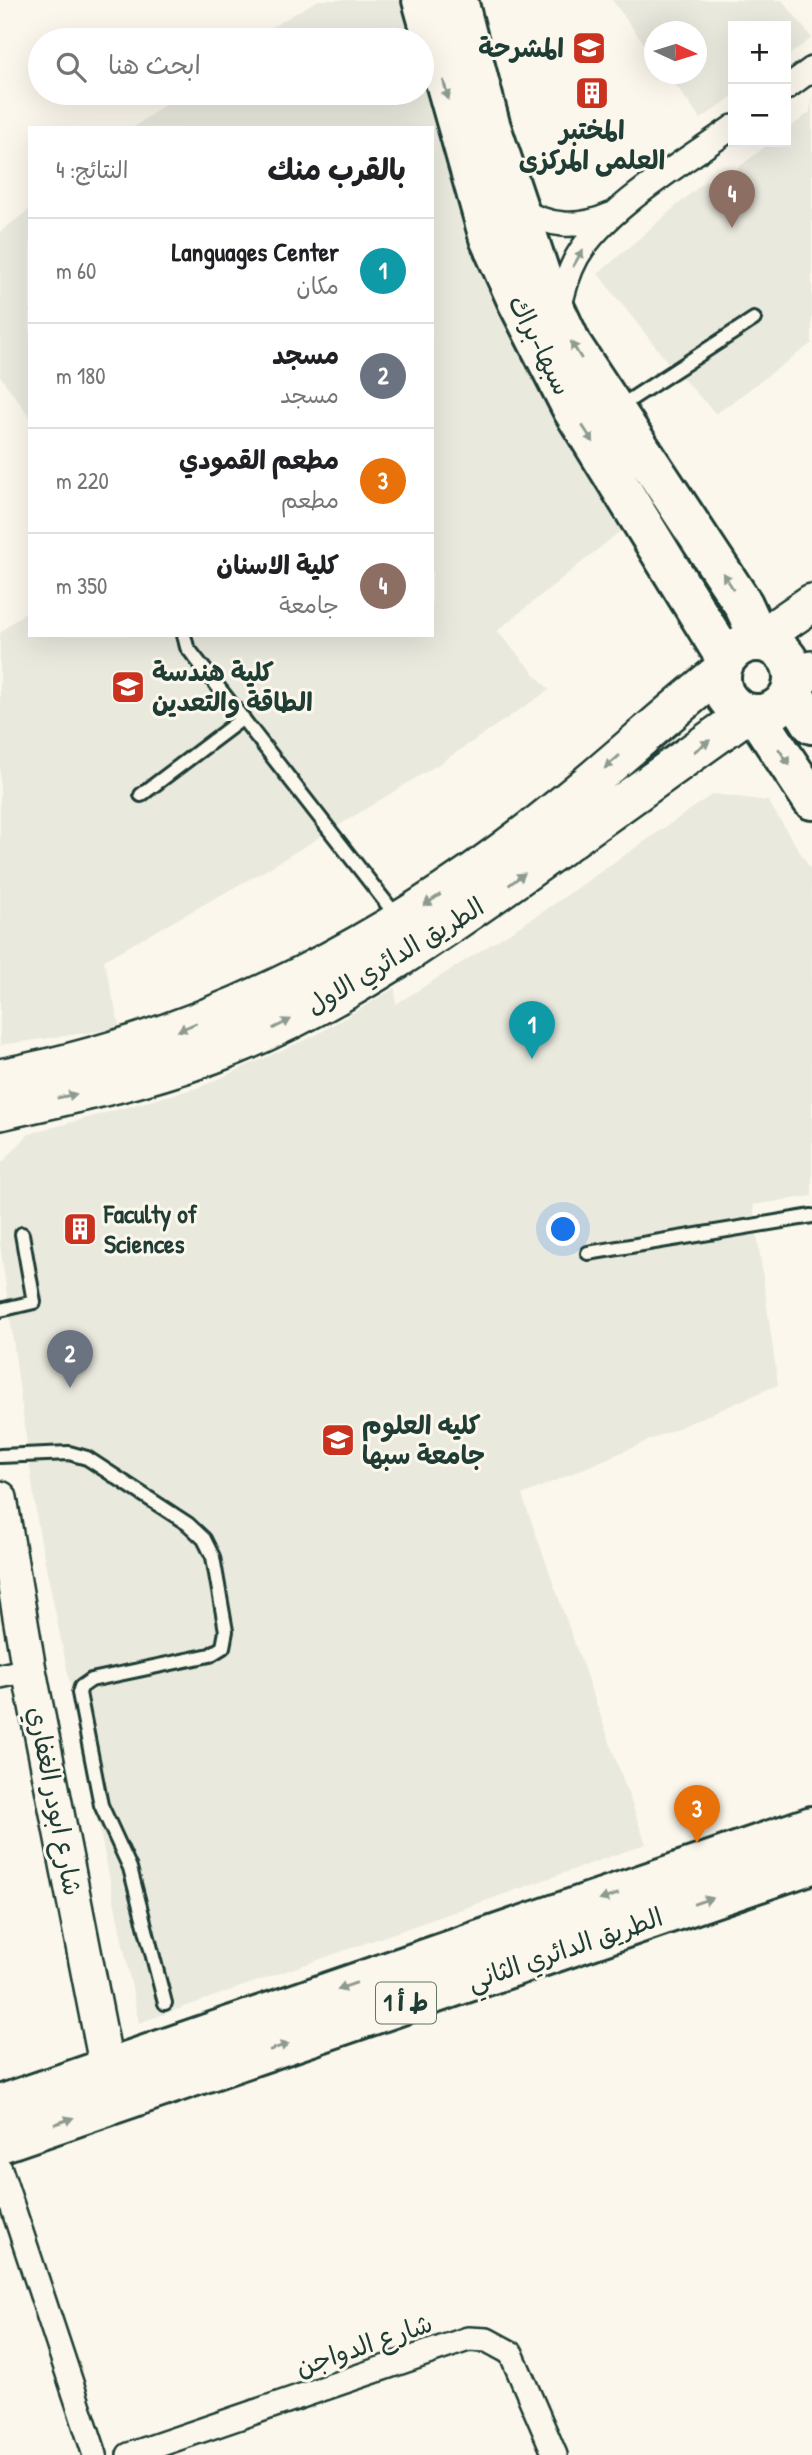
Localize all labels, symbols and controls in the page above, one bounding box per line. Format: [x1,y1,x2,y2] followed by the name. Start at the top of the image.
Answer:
[644,21,707,84] north arrow
[728,21,791,147] map controls
[728,21,791,84] button: +
[28,28,434,105] search box
[570,29,608,67] school or university icon: المشرحة
[478,30,564,65] place label: المشرحة
[108,47,201,82] text: ابحث هنا
[52,48,90,86] icon: search
[573,74,611,112] building icon: المختبر العلمى المركزى
[441,79,452,101] one-way arrow
[728,84,791,147] button: −
[519,112,665,177] place label: المختبر العلمى المركزى
[268,149,406,189] text: بالقرب منك
[56,154,128,185] text: النتائج: 4
[709,170,755,228] pin: 4
[172,234,339,269] text: Languages Center
[572,248,584,268] one-way arrow
[56,255,96,286] text: 60 m
[379,255,387,286] text: 1
[296,270,339,301] text: مكان
[500,289,581,401] street label: سبها-براك
[272,337,339,372] text: مسجد
[570,340,583,359] one-way arrow
[56,360,106,391] text: 180 m
[378,360,388,391] text: 2
[280,379,339,410] text: مسجد
[581,425,595,443] one-way arrow
[179,442,339,477] text: مطعم القمودي
[56,465,109,496] text: 220 m
[378,465,388,496] text: 3
[281,484,339,515] text: مطعم
[216,547,339,582] text: كلية الاسنان
[56,570,107,601] text: 350 m
[379,570,387,601] text: 4
[722,571,735,591] one-way arrow
[279,589,339,620] text: جامعة
[152,654,313,719] place label: كلية هندسة الطاقة والتعدين
[109,668,147,706] school or university icon: كلية هندسة الطاقة والتعدين
[693,740,711,754] one-way arrow
[777,748,791,766] one-way arrow
[603,754,621,770] one-way arrow
[507,871,525,886] one-way arrow
[299,889,491,1024] street label: الطريق الدائري الاول
[422,894,442,907] one-way arrow
[509,1001,555,1059] pin: 1
[272,1018,292,1029] one-way arrow
[176,1021,197,1032] one-way arrow
[56,1090,78,1101] one-way arrow
[103,1196,198,1261] place label: Faculty of Sciences
[61,1210,99,1248] building icon: Faculty of Sciences
[546,1212,580,1246] your location
[47,1330,93,1388] pin: 2
[362,1407,485,1472] place label: كليه العلوم جامعة سبها
[319,1421,357,1459] school or university icon: كليه العلوم جامعة سبها
[18,1703,91,1899] street label: شارع ابودر الغفاري
[674,1785,720,1843] pin: 3
[598,1892,619,1903] one-way arrow
[693,1895,714,1906] one-way arrow
[463,1899,669,2004] street label: الطريق الدائري الثاني
[336,1981,357,1992] one-way arrow
[376,1982,436,2024] road number: ط أ 1
[269,2041,290,2051] one-way arrow
[54,2115,75,2126] one-way arrow
[291,2305,437,2385] street label: شارع الدواجن

